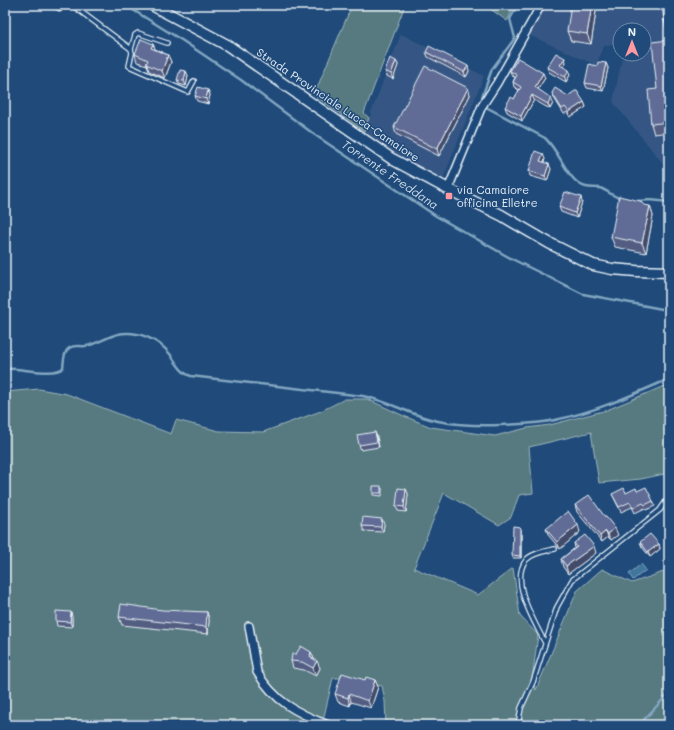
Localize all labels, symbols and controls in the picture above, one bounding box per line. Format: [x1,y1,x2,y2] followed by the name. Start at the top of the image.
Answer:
[612,22,652,62] north arrow
[628,24,636,39] text: N
[254,44,423,165] street label: Strada Provinciale Lucca-Camaiore
[339,136,442,213] water label: Torrente Freddana
[457,182,538,210] place label: via Camaiore officina Elletre
[444,191,454,201] marker: via Camaiore officina Elletre

